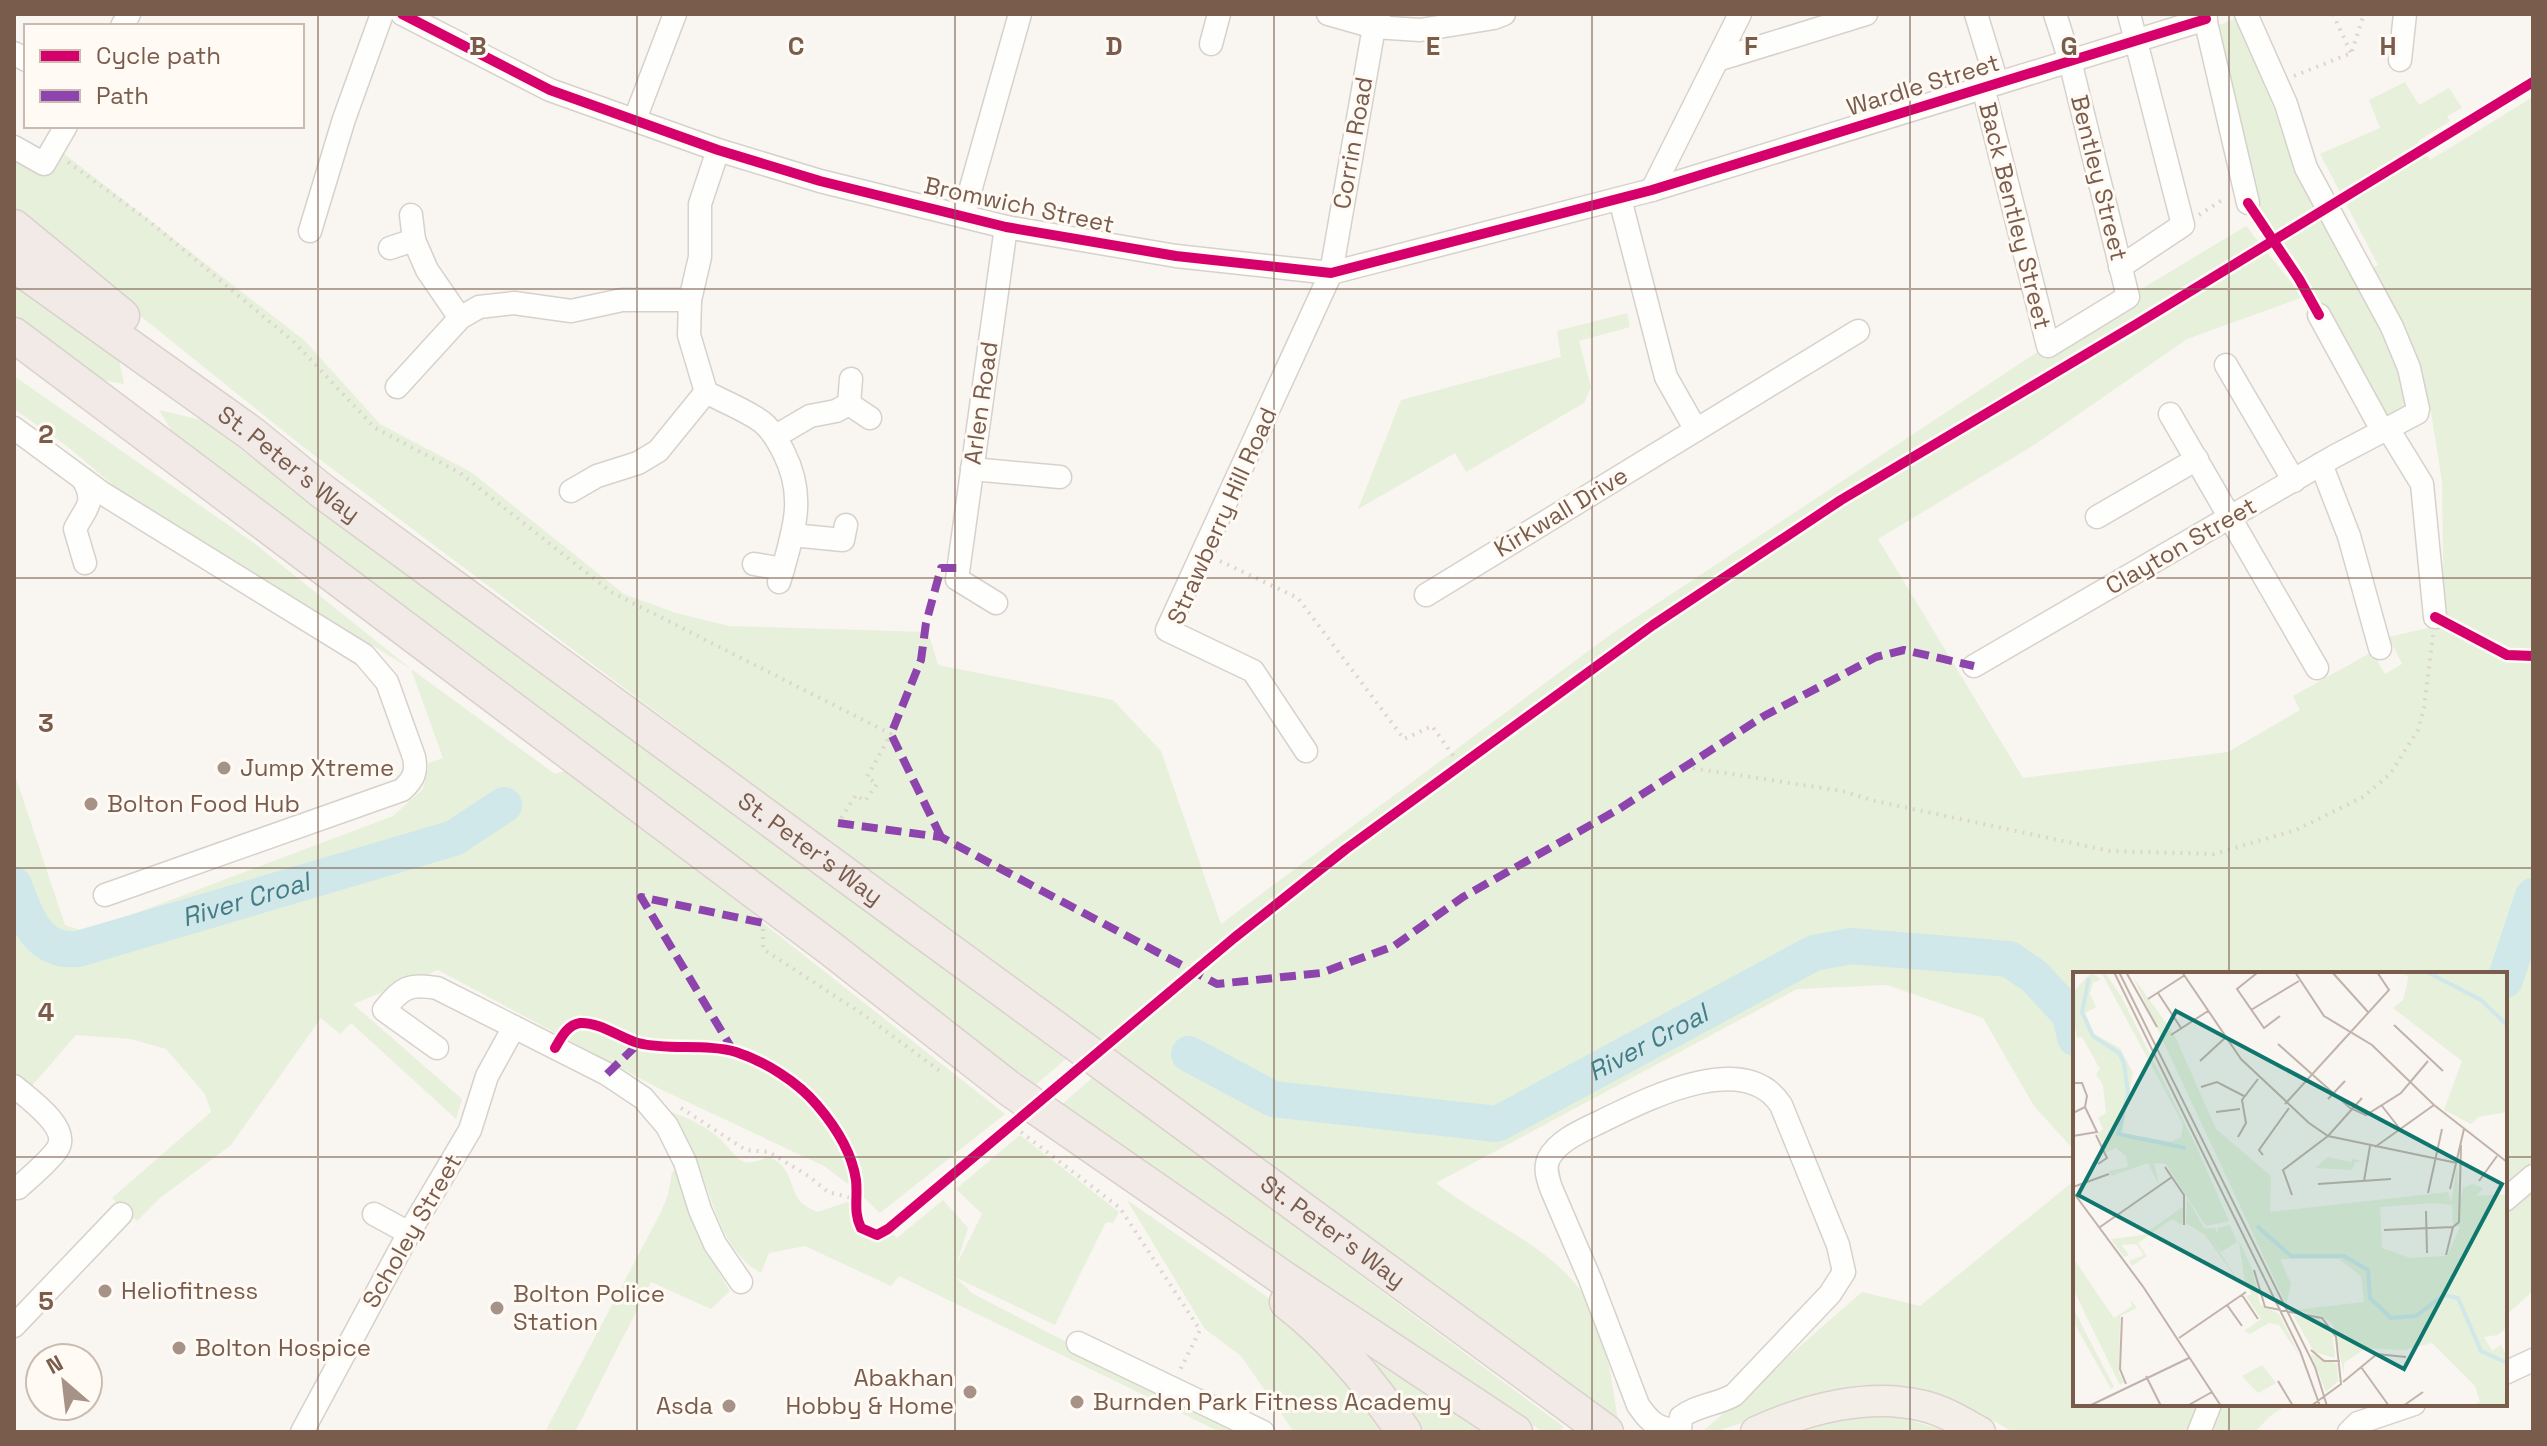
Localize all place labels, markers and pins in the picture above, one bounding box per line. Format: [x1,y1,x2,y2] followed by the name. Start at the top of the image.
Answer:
[240,752,394,783] place label: Jump Xtreme
[215,759,233,777] marker: Jump Xtreme
[107,788,300,819] place label: Bolton Food Hub
[82,795,100,813] marker: Bolton Food Hub
[121,1275,258,1306] place label: Heliofitness
[513,1278,665,1337] place label: Bolton Police Station
[96,1282,114,1300] marker: Heliofitness
[488,1299,506,1317] marker: Bolton Police Station
[195,1332,371,1363] place label: Bolton Hospice
[170,1339,188,1357] marker: Bolton Hospice
[786,1362,954,1421] place label: Abakhan Hobby & Home
[961,1383,979,1401] marker: Abakhan Hobby & Home
[1093,1386,1452,1417] place label: Burnden Park Fitness Academy
[656,1390,713,1421] place label: Asda
[1068,1393,1086,1411] marker: Burnden Park Fitness Academy
[720,1397,738,1415] marker: Asda

